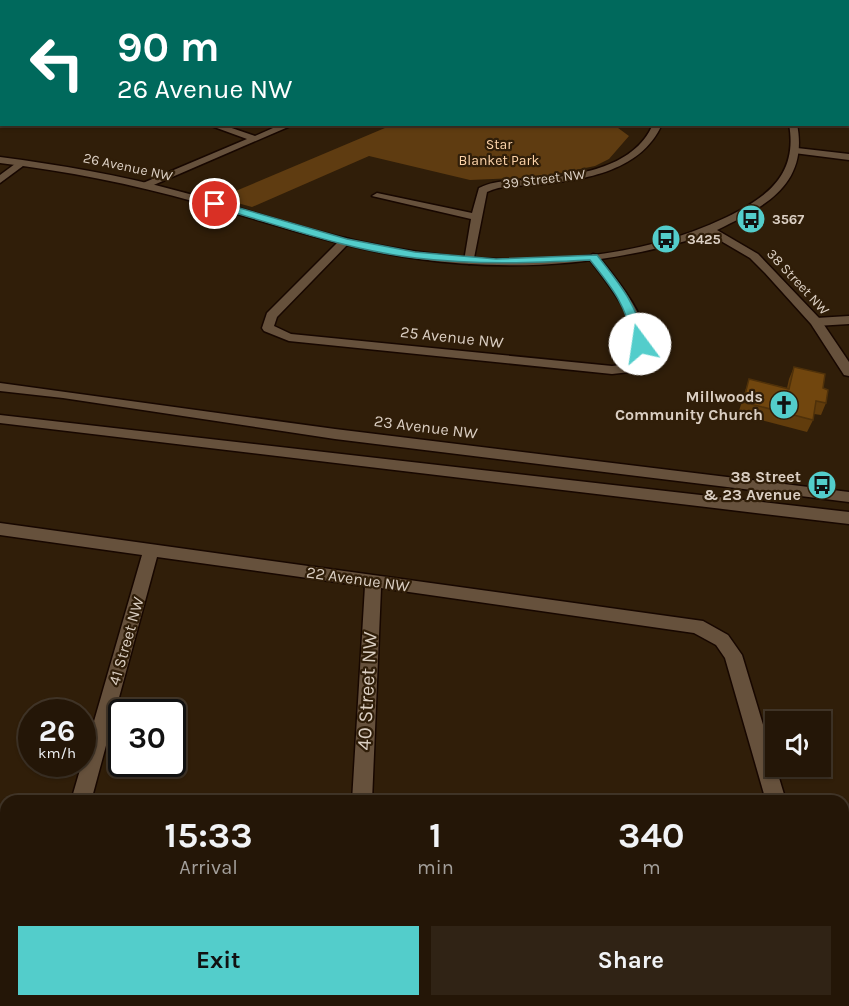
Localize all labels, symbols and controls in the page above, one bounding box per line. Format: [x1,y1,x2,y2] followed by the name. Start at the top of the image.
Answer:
[117,22,220,72] text: 90 m
[18,24,96,102] icon: left
[117,73,292,105] text: 26 Avenue NW
[459,136,540,169] park label: Star Blanket Park
[82,149,175,185] street label: 26 Avenue NW
[501,165,587,193] street label: 39 Street NW
[189,178,240,229] pin
[198,187,231,220] icon: arrive
[735,203,767,235] bus stop icon: 3567
[772,211,804,228] place label: 3567
[650,223,682,255] bus stop icon: 3425
[687,231,721,248] place label: 3425
[763,245,833,319] street label: 38 Street NW
[608,312,672,376] position arrow
[399,322,505,352] street label: 25 Avenue NW
[615,387,763,424] place label: Millwoods Community Church
[768,389,800,421] church icon: Millwoods Community Church
[373,411,480,443] street label: 23 Avenue NW
[703,467,801,504] place label: 38 Street & 23 Avenue
[806,469,838,501] bus stop icon: 38 Street & 23 Avenue
[305,562,412,596] street label: 22 Avenue NW
[104,594,148,687] street label: 41 Street NW
[352,631,382,751] street label: 40 Street NW
[108,699,186,777] speed limit sign: 30
[765,711,831,777] map controls
[765,711,831,777] button: sound
[39,713,75,749] text: 26
[38,744,76,762] text: km/h
[164,814,253,856] text: 15:33
[429,814,442,856] text: 1
[618,814,685,856] text: 340
[179,856,238,879] text: Arrival
[417,856,454,879] text: min
[642,856,661,879] text: m
[18,926,419,995] button: Exit
[431,926,831,995] button: Share

